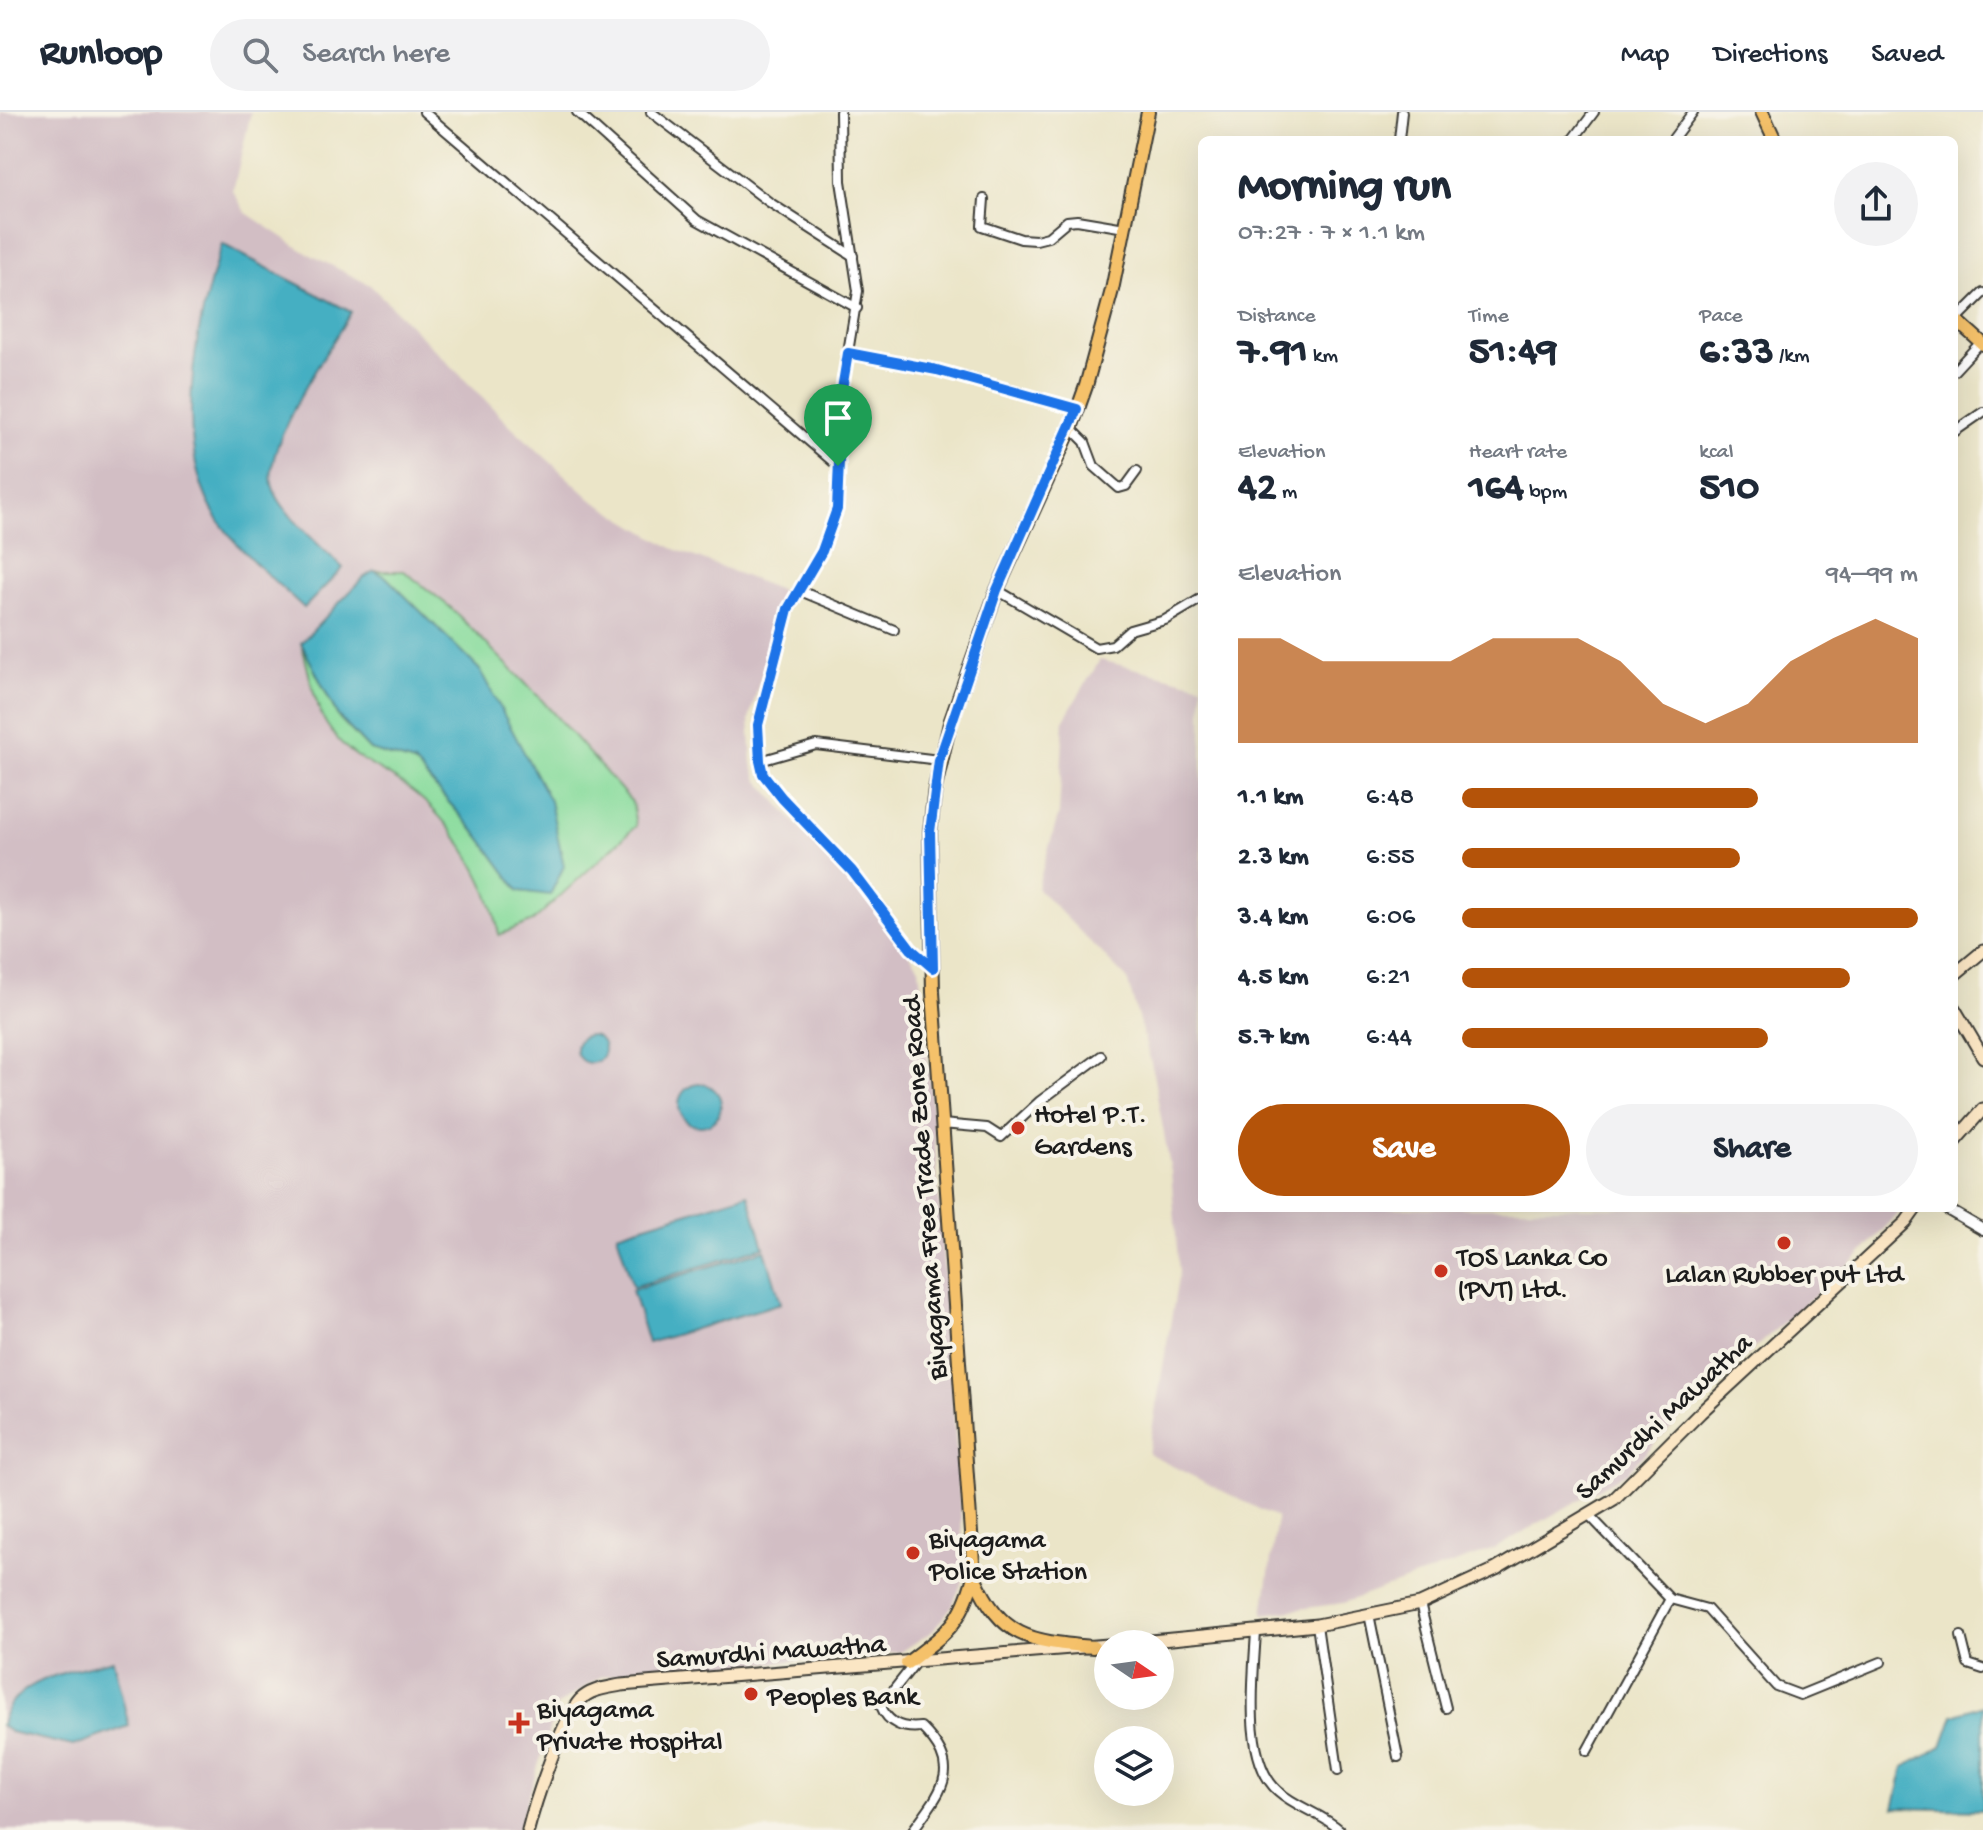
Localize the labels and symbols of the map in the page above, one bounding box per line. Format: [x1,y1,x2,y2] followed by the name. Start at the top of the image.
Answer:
[804,384,872,466] pin
[896,992,956,1382] street label: Biyagama Free Trade Zone Road
[1034,1100,1147,1165] place label: Hotel P.T. Gardens
[1009,1119,1027,1137] marker: Hotel P.T. Gardens
[1775,1234,1793,1252] marker: Lalan Rubber pvt Ltd
[1455,1243,1608,1308] place label: TOS Lanka Co (PVT) Ltd.
[1665,1260,1906,1293] place label: Lalan Rubber pvt Ltd
[1432,1262,1450,1280] marker: TOS Lanka Co (PVT) Ltd.
[1570,1327,1761,1509] street label: Samurdhi Mawatha
[928,1525,1088,1590] place label: Biyagama Police Station
[904,1544,922,1562] marker: Biyagama Police Station
[656,1629,889,1678] street label: Samurdhi Mawatha
[1094,1630,1174,1710] north arrow
[766,1682,921,1715] place label: Peoples Bank
[742,1685,760,1703] marker: Peoples Bank
[536,1695,723,1760] place label: Biyagama Private Hospital
[508,1712,530,1734] marker: Biyagama Private Hospital

